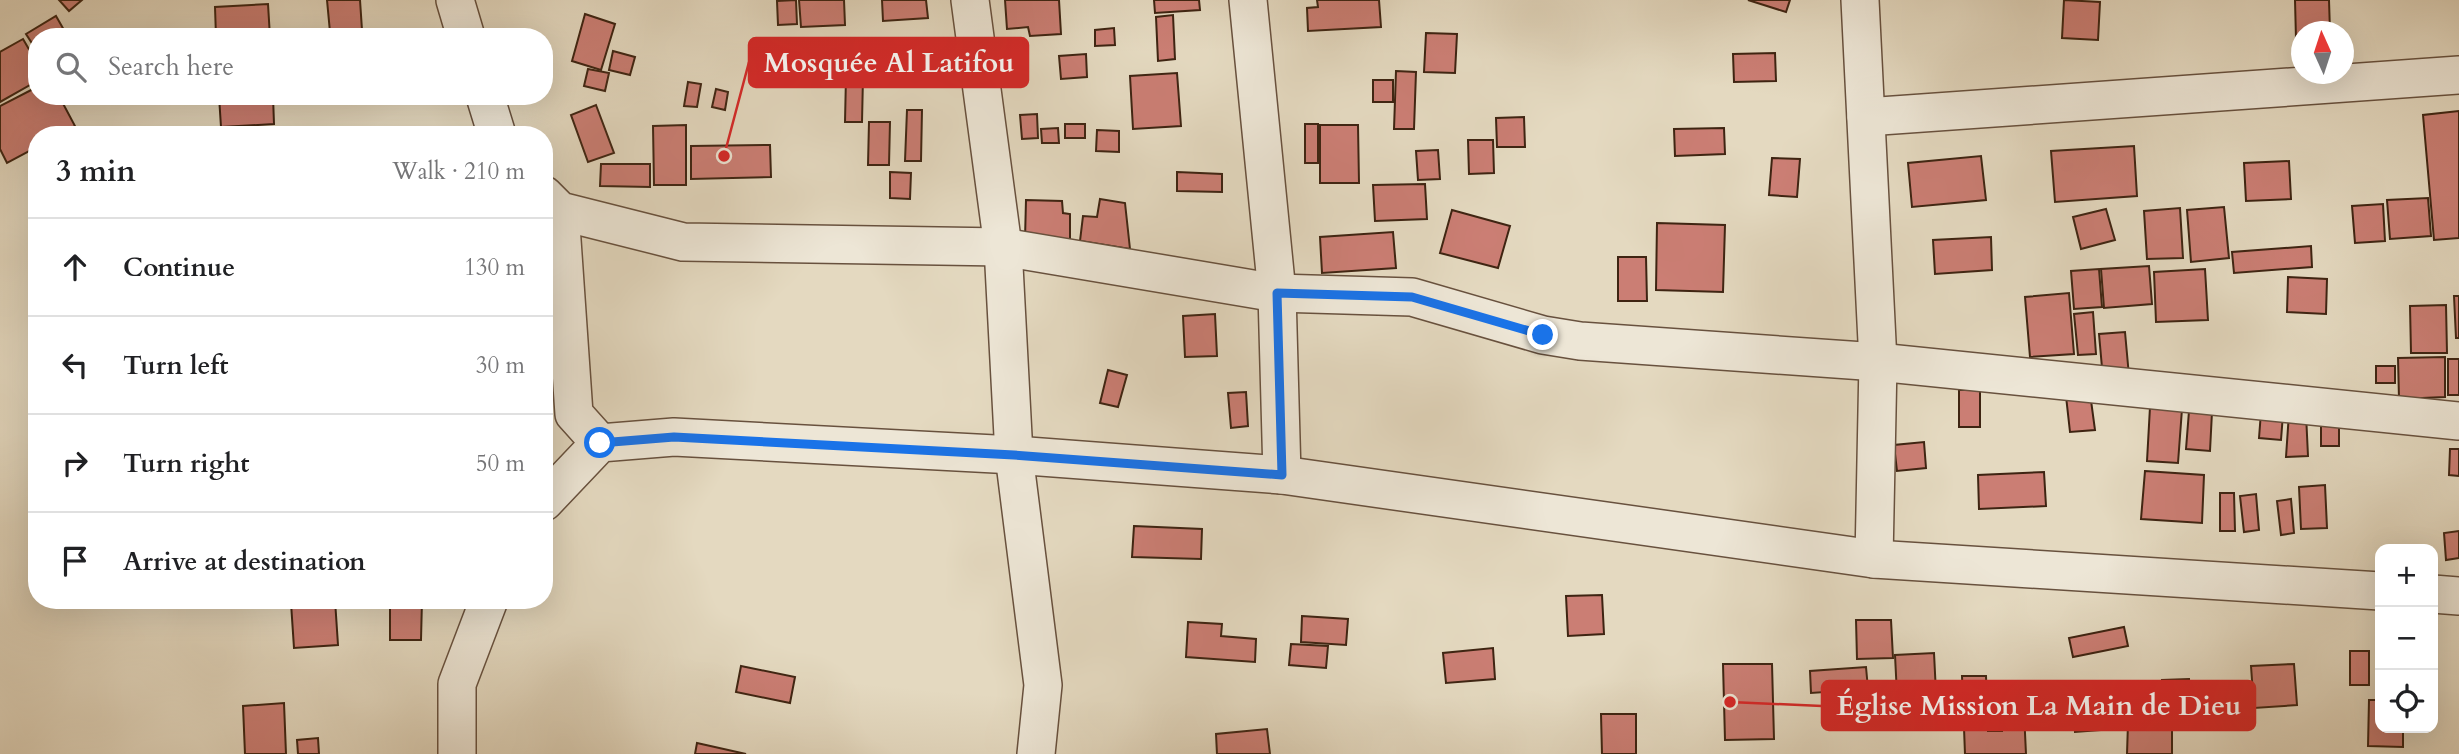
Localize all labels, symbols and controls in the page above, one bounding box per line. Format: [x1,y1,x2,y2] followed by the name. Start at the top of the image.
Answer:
[2291,21,2354,84] north arrow
[28,28,553,105] search box
[749,38,1028,87] callout: Mosquée Al Latifou
[764,44,1014,82] text: Mosquée Al Latifou
[52,48,90,86] icon: search
[108,49,234,84] text: Search here
[56,151,136,192] text: 3 min
[392,156,525,187] text: Walk · 210 m
[56,248,94,286] icon: ahead
[123,250,235,285] text: Continue
[464,252,525,283] text: 130 m
[1527,319,1558,350] route end
[56,346,94,384] icon: left
[123,348,228,383] text: Turn left
[476,350,525,381] text: 30 m
[584,427,615,458] route start
[56,444,94,482] icon: right
[123,446,250,481] text: Turn right
[476,448,525,479] text: 50 m
[56,542,94,580] icon: arrive
[123,544,366,579] text: Arrive at destination
[2375,544,2438,733] map controls
[2375,544,2438,607] button: +
[2375,607,2438,670] button: −
[2375,670,2438,733] button: locate
[1822,681,2255,730] callout: Église Mission La Main de Dieu
[1837,687,2241,725] text: Église Mission La Main de Dieu

